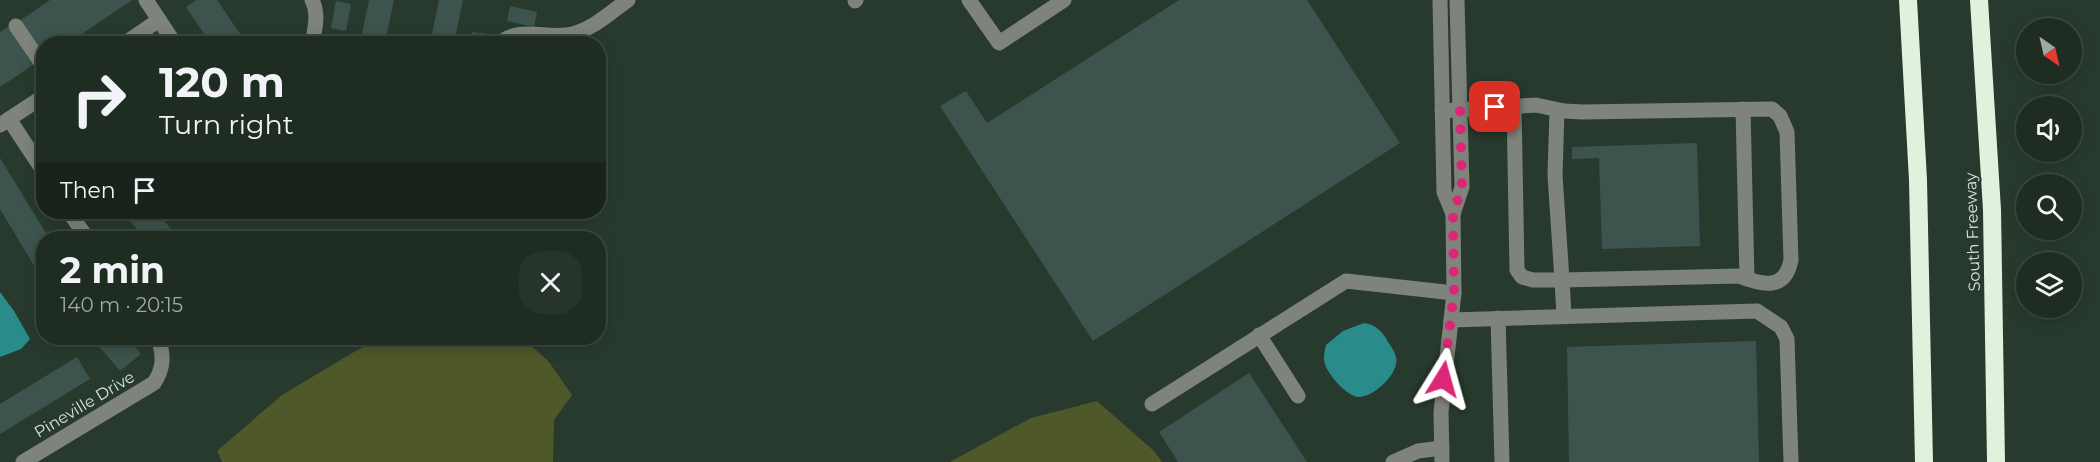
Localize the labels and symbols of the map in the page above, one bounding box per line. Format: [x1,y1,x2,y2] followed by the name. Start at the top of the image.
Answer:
[2016,18,2082,84] north arrow
[1469,81,1520,132] pin
[1961,172,1984,292] street label: South Freeway
[1411,347,1475,411] position arrow
[31,367,138,442] street label: Pineville Drive

